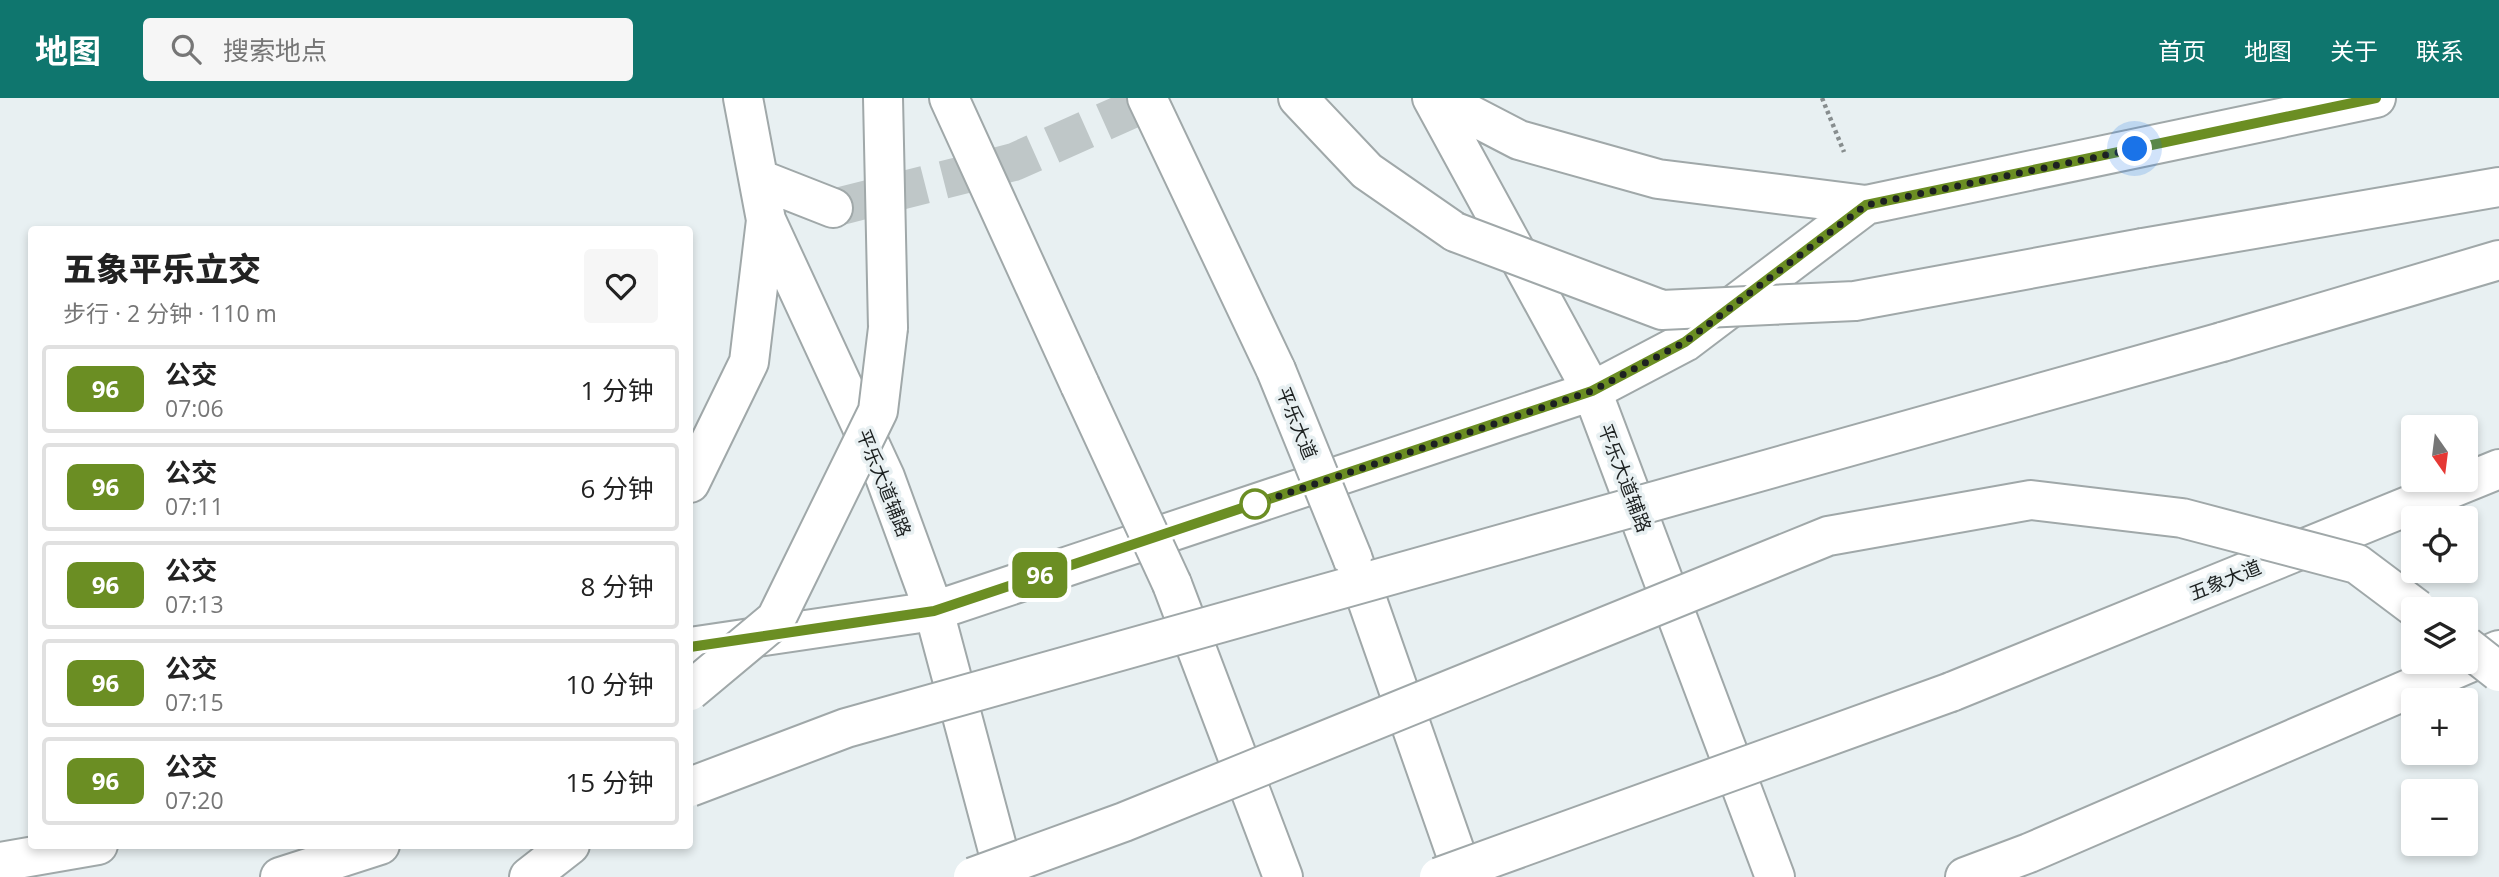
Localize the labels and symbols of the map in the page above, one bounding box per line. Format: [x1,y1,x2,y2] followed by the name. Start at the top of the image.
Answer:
[2117,131,2152,166] your location
[1271,383,1323,463] street label: 平乐大道
[2401,415,2478,492] north arrow
[1592,420,1658,536] street label: 平乐大道辅路
[851,425,917,541] street label: 平乐大道辅路
[1240,489,1270,519] unlabelled marker
[1009,552,1072,598] line badge: 96
[2185,554,2265,606] street label: 五象大道

